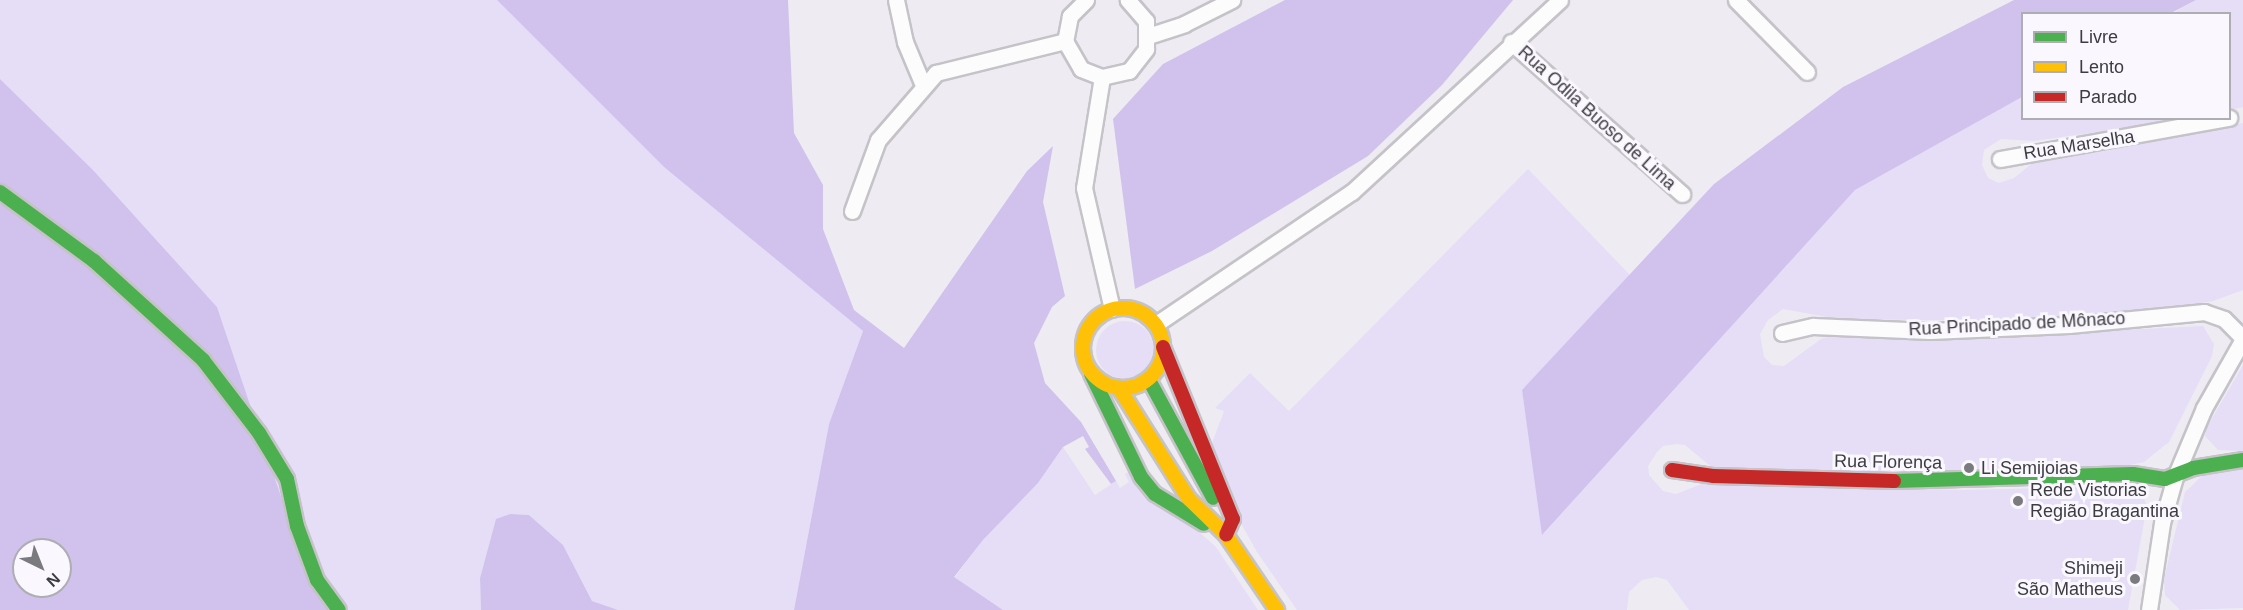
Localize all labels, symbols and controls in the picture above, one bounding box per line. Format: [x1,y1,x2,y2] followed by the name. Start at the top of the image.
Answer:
[2021,12,2231,120] legend
[2079,27,2118,47] text: Livre
[1514,41,1680,195] street label: Rua Odila Buoso de Lima
[2079,57,2124,77] text: Lento
[2079,87,2137,107] text: Parado
[2022,126,2136,164] street label: Rua Marselha
[1908,308,2126,340] street label: Rua Principado de Mônaco
[1834,450,1942,474] street label: Rua Florença
[1981,457,2078,479] place label: Li Semijoias
[1962,461,1976,475] marker: Li Semijoias
[2030,480,2179,522] place label: Rede Vistorias Região Bragantina
[2011,494,2025,508] marker: Rede Vistorias Região Bragantina
[12,538,72,598] north arrow
[2017,558,2123,600] place label: Shimeji São Matheus
[43,570,63,590] text: N
[2128,572,2142,586] marker: Shimeji São Matheus

